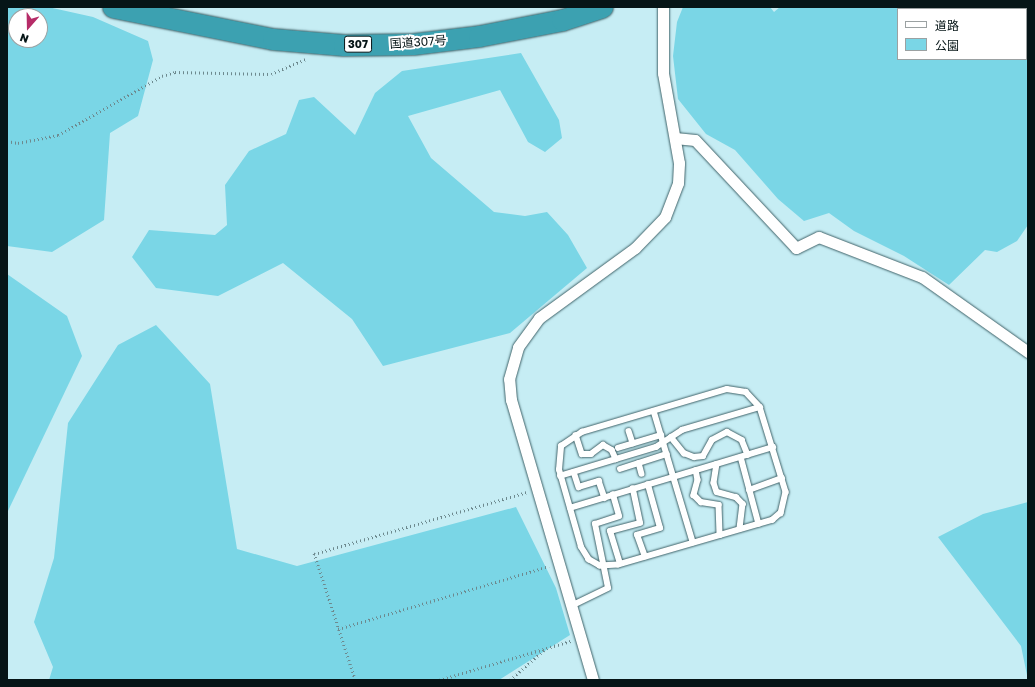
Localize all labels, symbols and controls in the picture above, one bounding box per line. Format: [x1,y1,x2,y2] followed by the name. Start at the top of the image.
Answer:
[8,8,48,48] north arrow
[897,8,1027,60] legend
[935,18,959,33] text: 道路
[18,31,30,46] text: N
[389,33,447,51] street label: 国道307号
[344,35,372,53] road number: 307
[935,38,959,53] text: 公園

